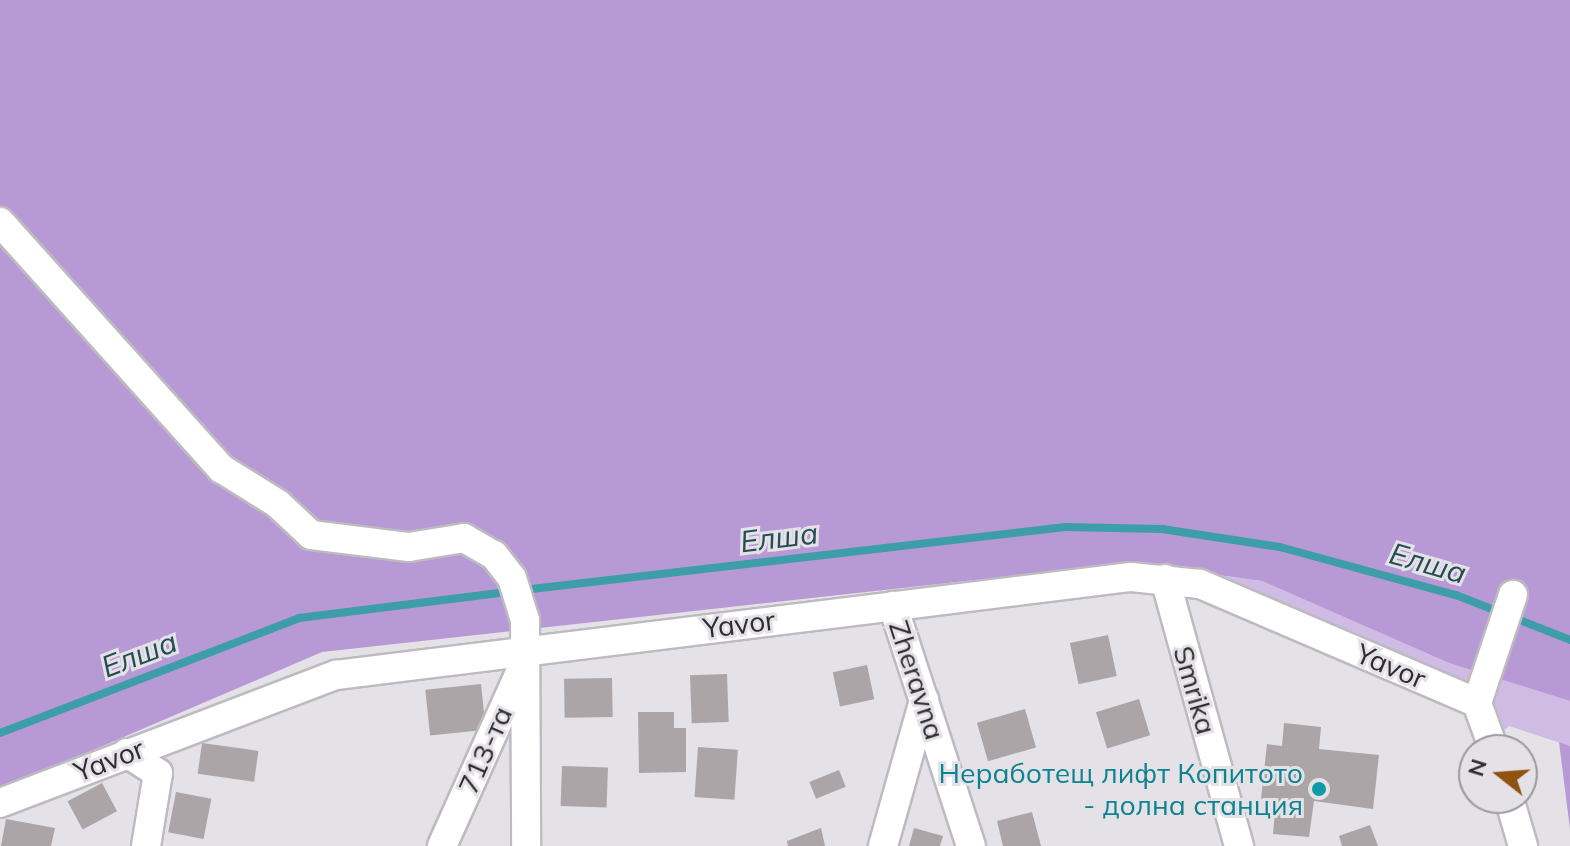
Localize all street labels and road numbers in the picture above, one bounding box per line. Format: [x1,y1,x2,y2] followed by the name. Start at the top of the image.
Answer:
[701,603,777,645] street label: Yavor
[882,616,952,744] street label: Zheravna
[1351,636,1431,696] street label: Yavor
[1166,642,1224,738] street label: Smrika
[451,701,519,799] street label: 713-та
[69,731,149,789] street label: Yavor

